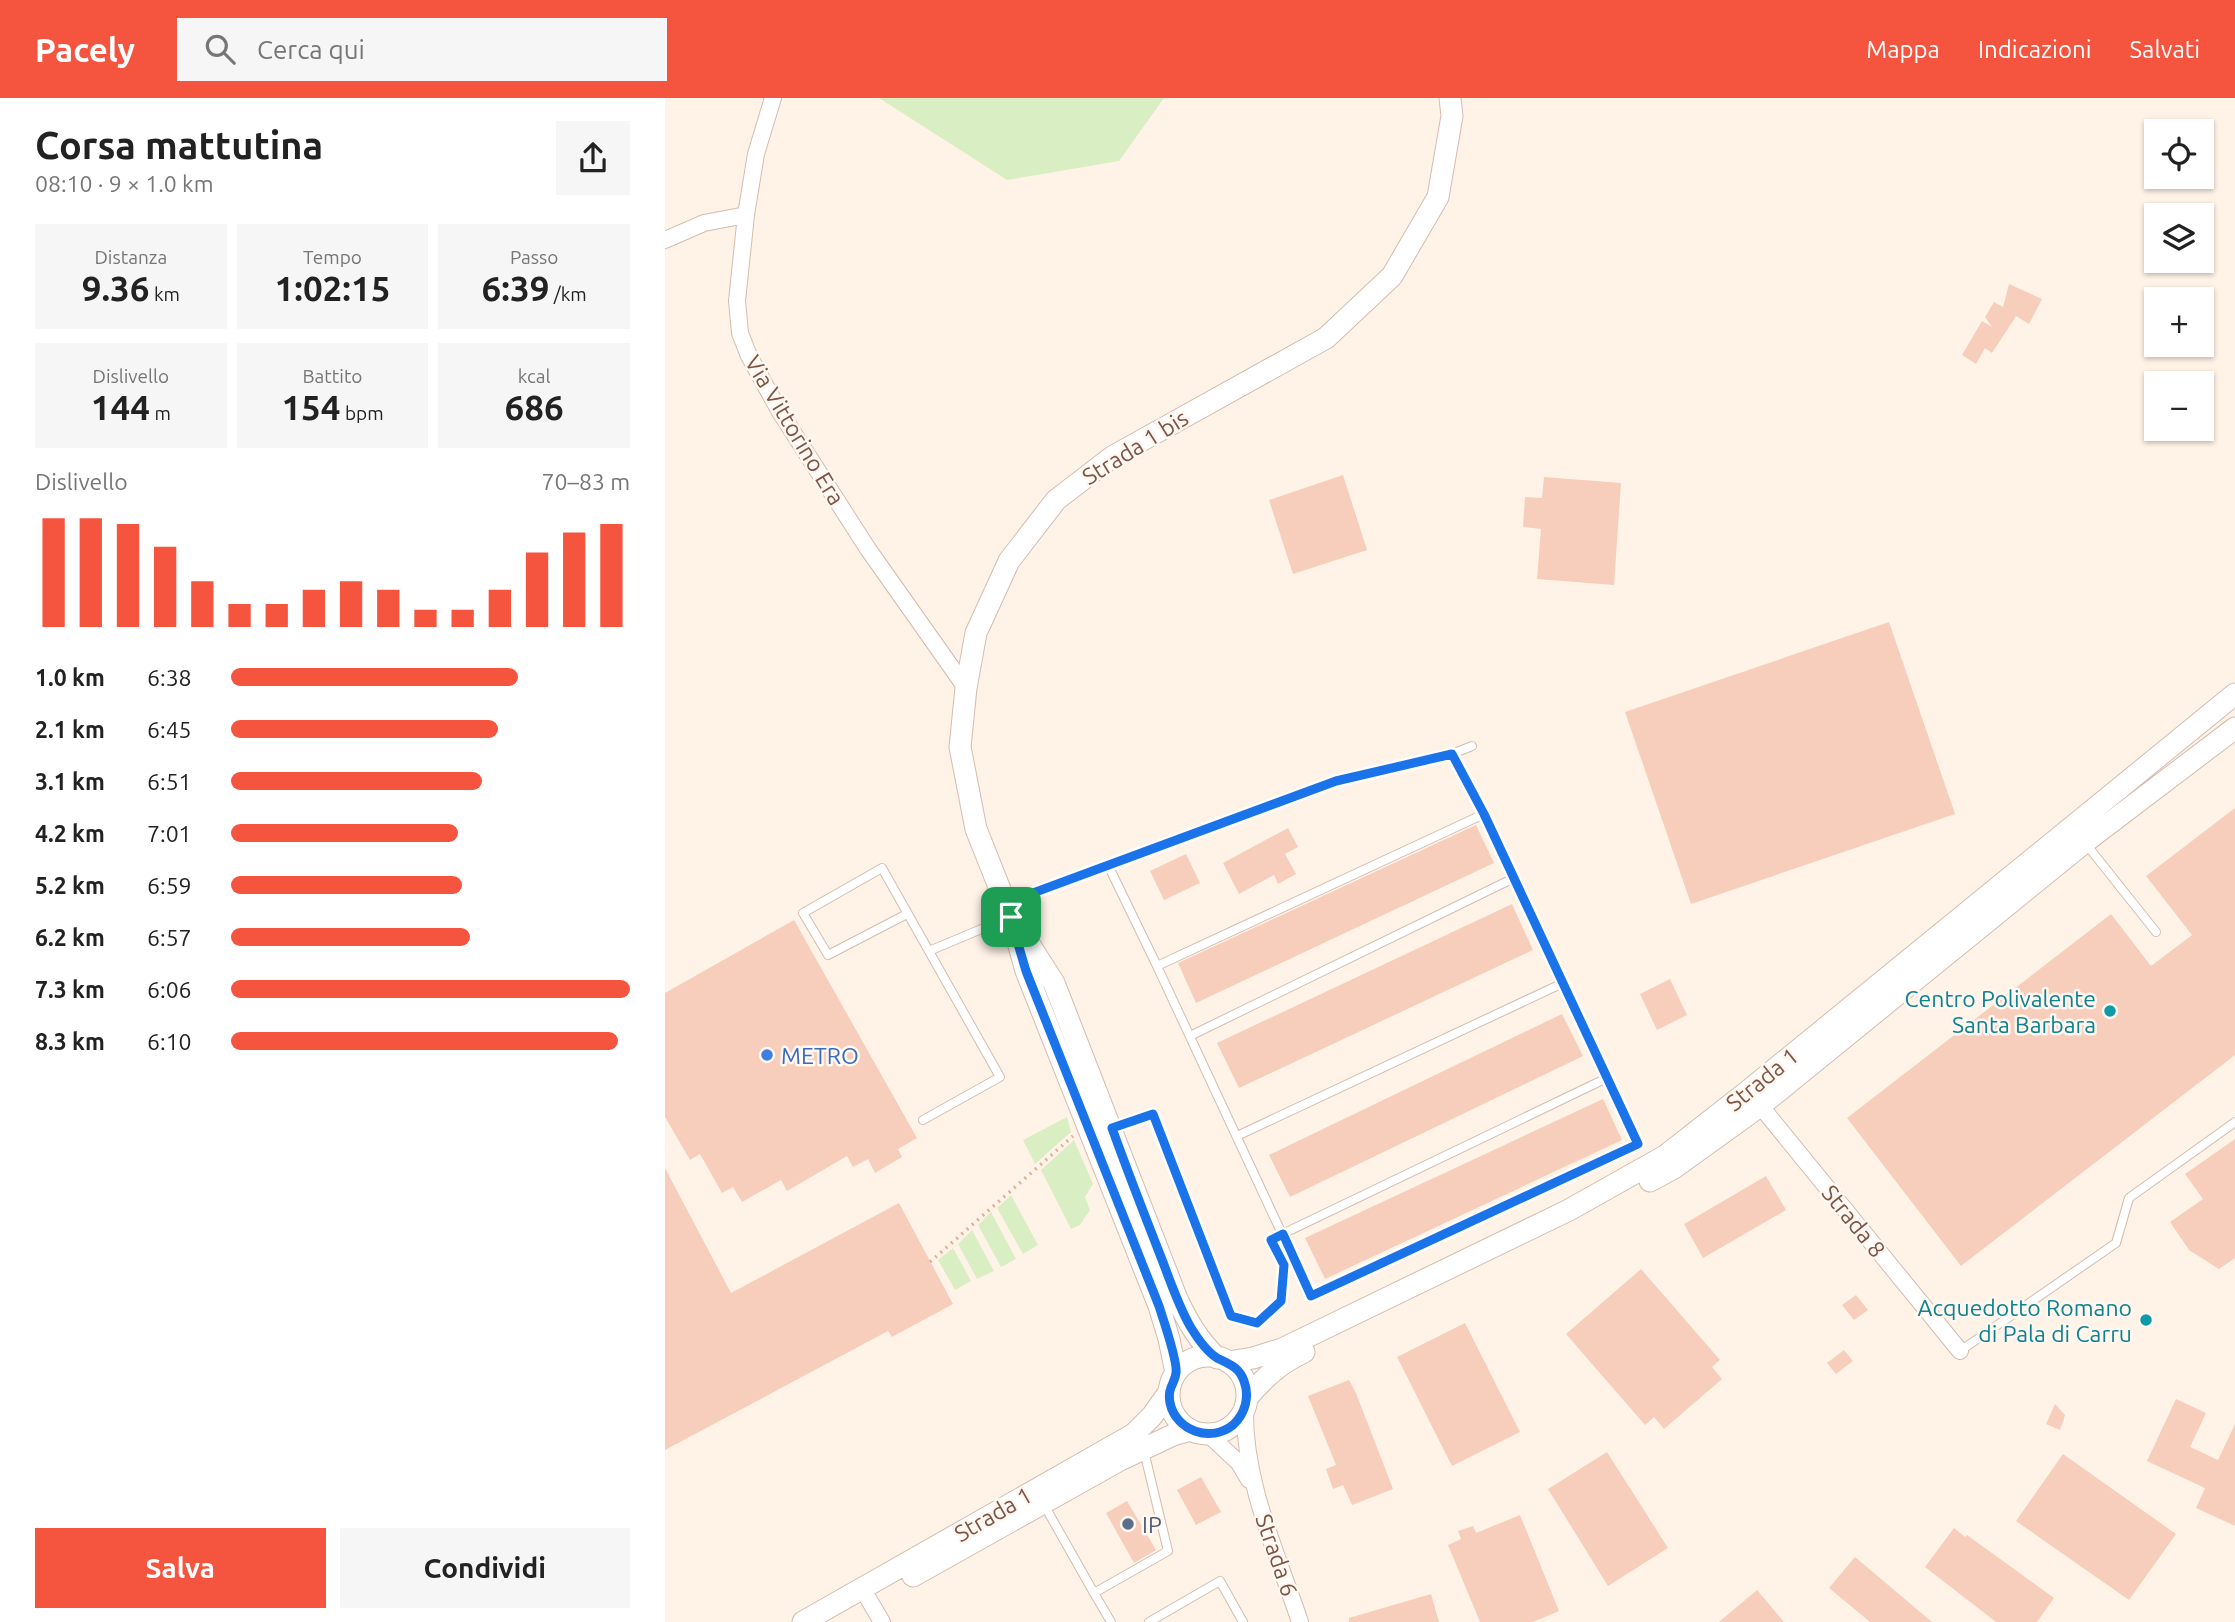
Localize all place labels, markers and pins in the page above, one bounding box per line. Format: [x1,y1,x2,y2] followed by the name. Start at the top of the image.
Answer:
[981,887,1041,947] pin
[1905,986,2096,1037] place label: Centro Polivalente Santa Barbara
[2102,1003,2118,1019] marker: Centro Polivalente Santa Barbara
[781,1043,859,1068] place label: METRO
[759,1047,775,1063] marker: METRO
[1918,1295,2132,1346] place label: Acquedotto Romano di Pala di Carru
[2138,1312,2154,1328] marker: Acquedotto Romano di Pala di Carru
[1142,1512,1162,1537] place label: IP
[1120,1516,1136,1532] marker: IP

